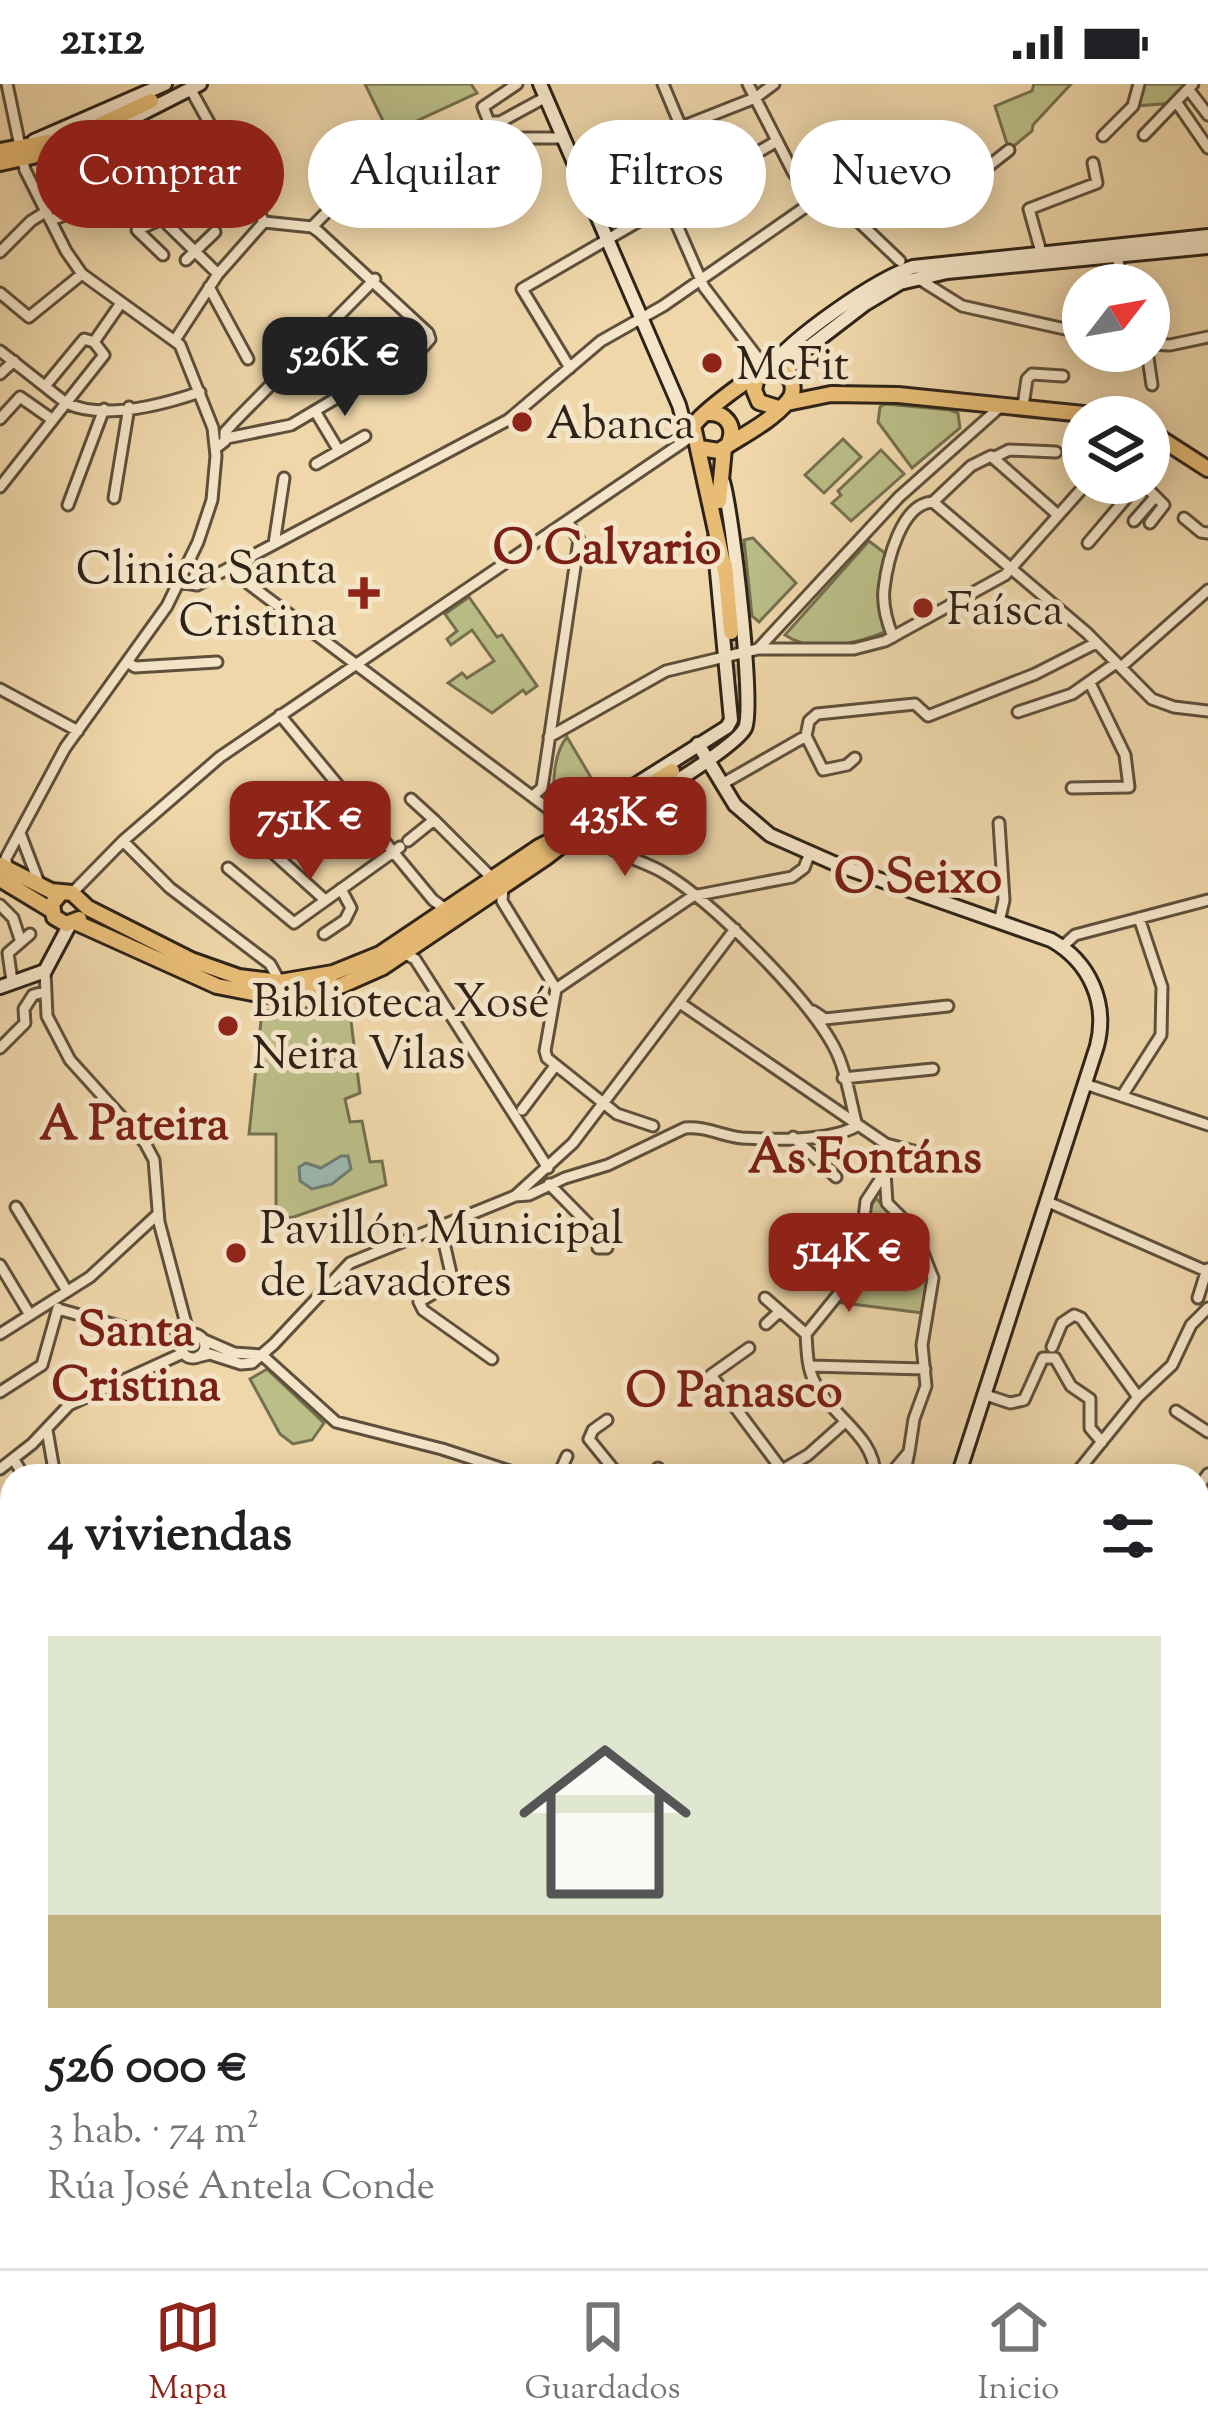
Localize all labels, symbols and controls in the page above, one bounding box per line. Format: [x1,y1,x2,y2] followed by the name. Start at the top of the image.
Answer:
[60,10,144,75] text: 21:12
[36,120,284,228] chip: Comprar
[308,120,542,228] chip: Alquilar
[566,120,766,228] chip: Filtros
[790,120,994,228] chip: Nuevo
[1062,264,1170,372] north arrow
[1062,264,1170,504] map controls
[247,317,443,419] pin: 526K €
[289,328,401,384] text: 526K €
[736,336,849,401] place label: McFit
[699,350,725,376] marker: McFit
[546,395,695,460] place label: Abanca
[1062,396,1170,504] button: layers
[509,409,535,435] marker: Abanca
[493,517,721,586] district label: O Calvario
[76,540,337,657] place label: Clinica Santa Cristina
[348,577,380,609] marker: Clinica Santa Cristina
[947,581,1064,646] place label: Faísca
[910,595,936,621] marker: Faísca
[527,777,723,879] pin: 435K €
[212,781,408,883] pin: 751K €
[570,788,680,844] text: 435K €
[257,792,363,848] text: 751K €
[834,846,1002,915] district label: O Seixo
[252,973,549,1090] place label: Biblioteca Xosé Neira Vilas
[215,1013,241,1039] marker: Biblioteca Xosé Neira Vilas
[39,1093,229,1162] district label: A Pateira
[748,1126,982,1195] district label: As Fontáns
[260,1200,624,1317] place label: Pavillón Municipal de Lavadores
[751,1213,947,1315] pin: 514K €
[796,1224,902,1280] text: 514K €
[223,1240,249,1266] marker: Pavillón Municipal de Lavadores
[51,1299,221,1423] district label: Santa Cristina
[625,1360,843,1429] district label: O Panasco
[48,1500,292,1573] text: 4 viviendas
[1095,1503,1161,1569] icon: filters
[497,1714,713,1930] icon: home
[48,2032,249,2105] text: 526 000 €
[48,2105,259,2161] text: 3 hab. · 74 m²
[48,2161,435,2217] text: Rúa José Antela Conde
[149,2294,227,2414] tab: Mapa
[525,2294,680,2414] tab: Guardados
[978,2294,1059,2414] tab: Inicio

